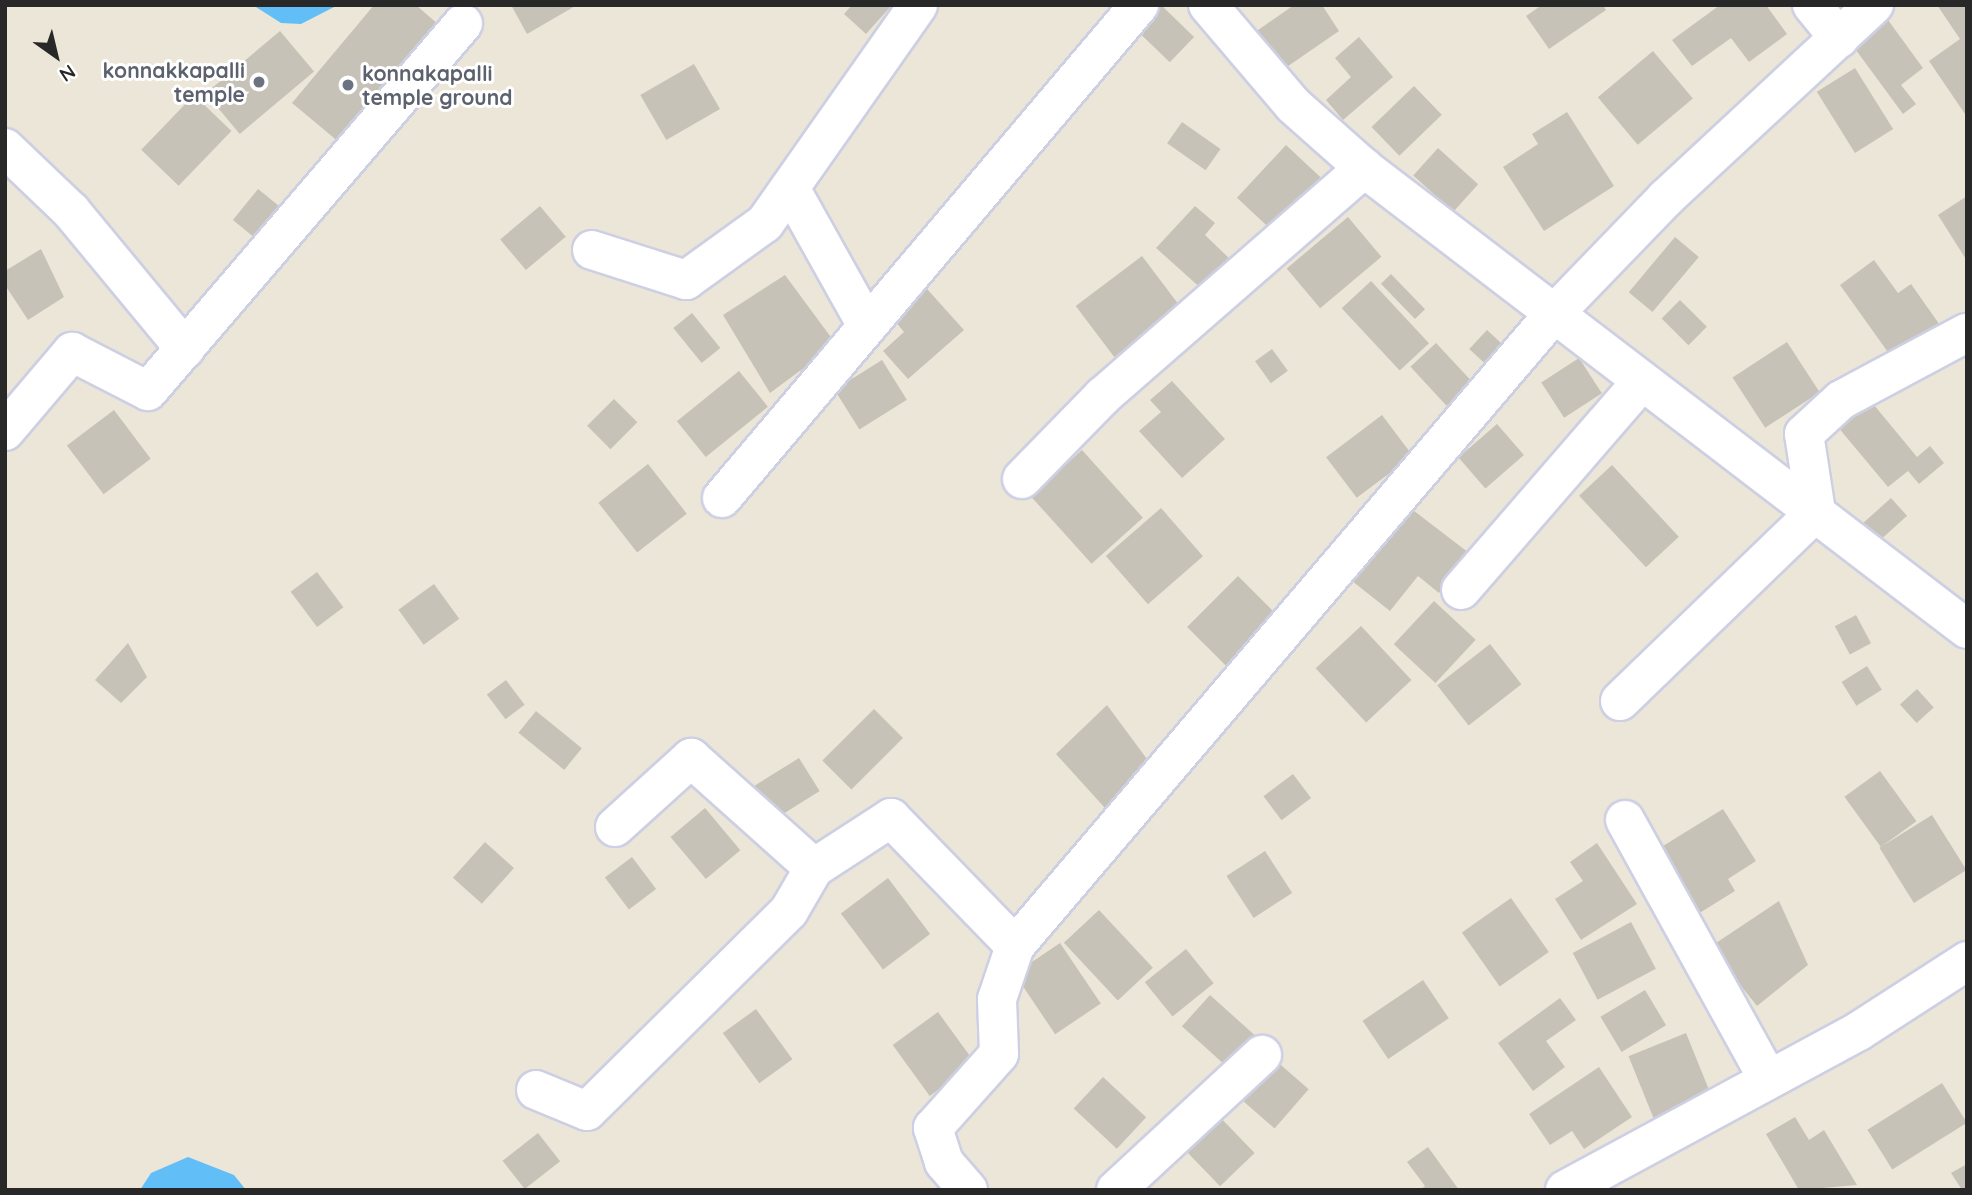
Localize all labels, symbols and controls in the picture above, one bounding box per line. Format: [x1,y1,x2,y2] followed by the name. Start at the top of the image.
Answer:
[21,21,91,91] north arrow
[103,57,245,107] place label: konnakkapalli temple
[55,60,80,87] text: N
[362,60,512,110] place label: konnakapalli temple ground
[251,74,267,90] marker: konnakkapalli temple
[340,77,356,93] marker: konnakapalli temple ground

